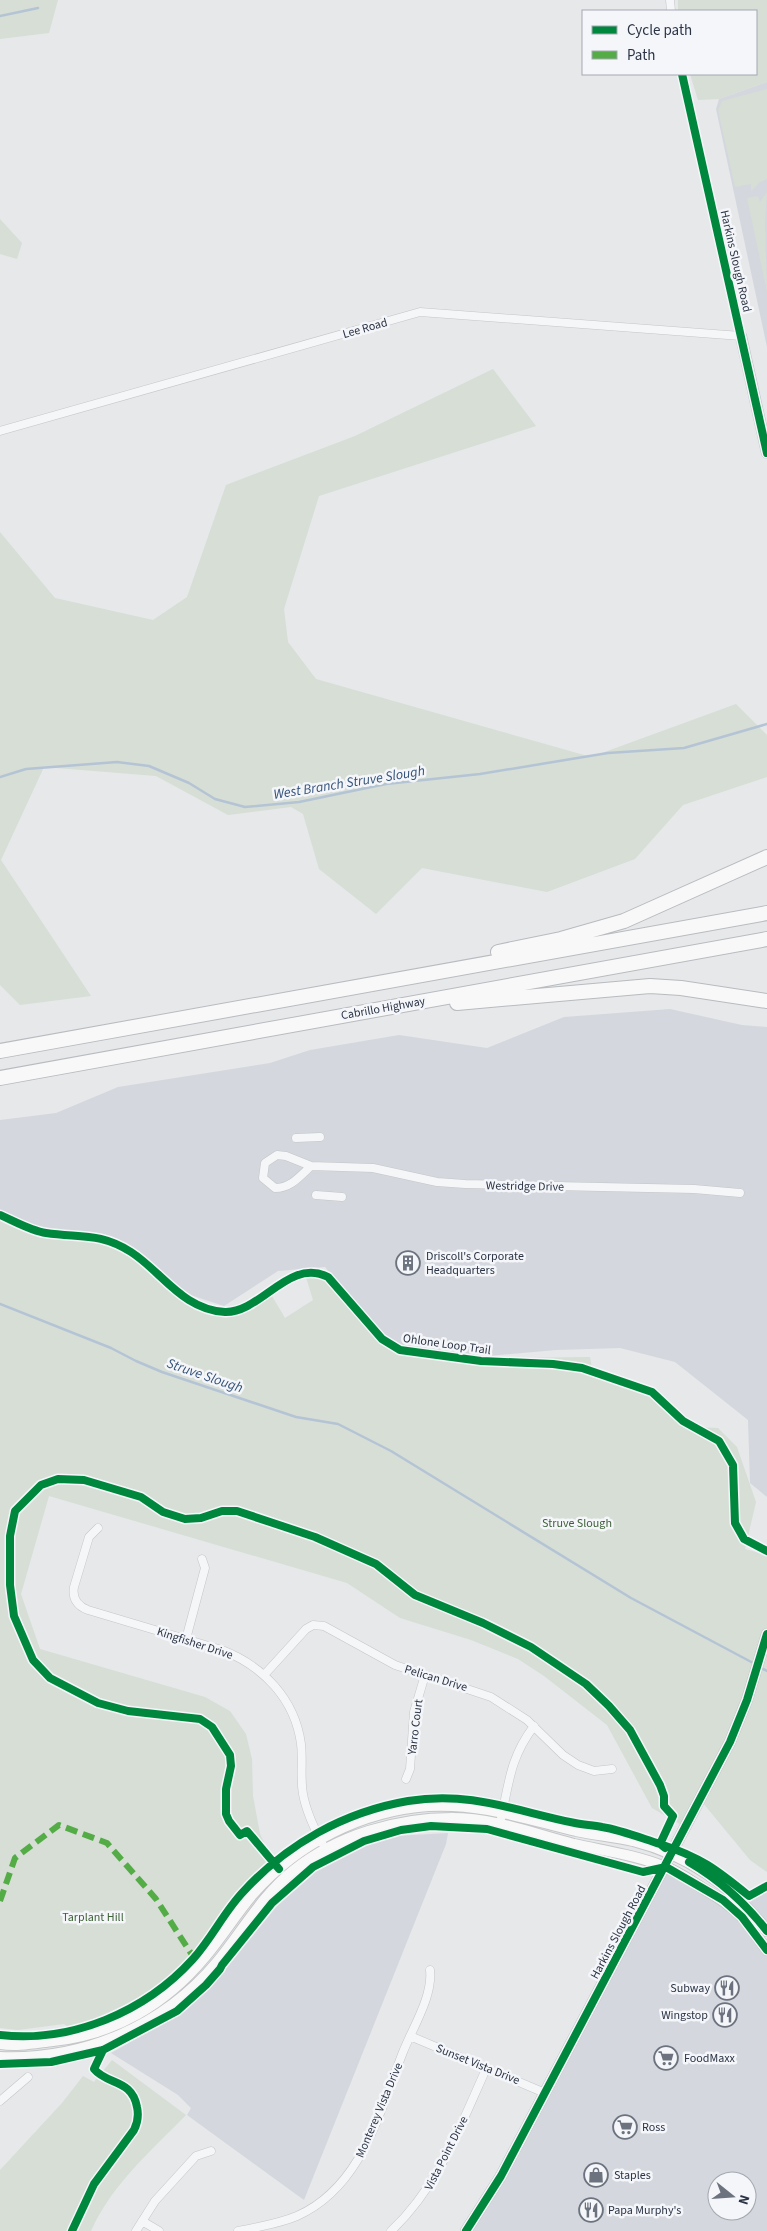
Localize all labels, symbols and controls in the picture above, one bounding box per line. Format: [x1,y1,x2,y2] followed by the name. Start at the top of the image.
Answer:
[582,10,757,75] legend
[627,20,692,41] text: Cycle path
[627,45,655,66] text: Path
[716,208,756,314] street label: Harkins Slough Road
[341,314,389,343] street label: Lee Road
[272,761,426,805] water label: West Branch Struve Slough
[340,993,427,1024] street label: Cabrillo Highway
[486,1177,564,1196] street label: Westridge Drive
[426,1248,524,1279] place label: Driscoll's Corporate Headquarters
[395,1250,421,1276] building icon: Driscoll's Corporate Headquarters
[402,1330,492,1359] street label: Ohlone Loop Trail
[164,1354,245,1398] water label: Struve Slough
[542,1515,612,1532] park label: Struve Slough
[155,1623,235,1664] street label: Kingfisher Drive
[402,1661,469,1696] street label: Pelican Drive
[404,1698,427,1757] street label: Yarro Court
[586,1882,650,1982] street label: Harkins Slough Road
[62,1909,124,1926] park label: Tarplant Hill
[714,1975,740,2001] restaurant icon: Subway
[670,1980,710,1997] place label: Subway
[712,2002,738,2028] restaurant icon: Wingstop
[661,2007,708,2024] place label: Wingstop
[433,2040,522,2089] street label: Sunset Vista Drive
[653,2045,679,2071] supermarket icon: FoodMaxx
[684,2050,736,2067] place label: FoodMaxx
[352,2060,407,2160] street label: Monterey Vista Drive
[420,2113,472,2193] street label: Vista Point Drive
[612,2114,638,2140] supermarket icon: Ross
[642,2119,665,2136] place label: Ross
[583,2162,609,2188] shop icon: Staples
[614,2167,651,2184] place label: Staples
[707,2171,757,2221] north arrow
[733,2192,754,2207] text: N
[578,2197,604,2223] restaurant icon: Papa Murphy's
[608,2202,681,2219] place label: Papa Murphy's

